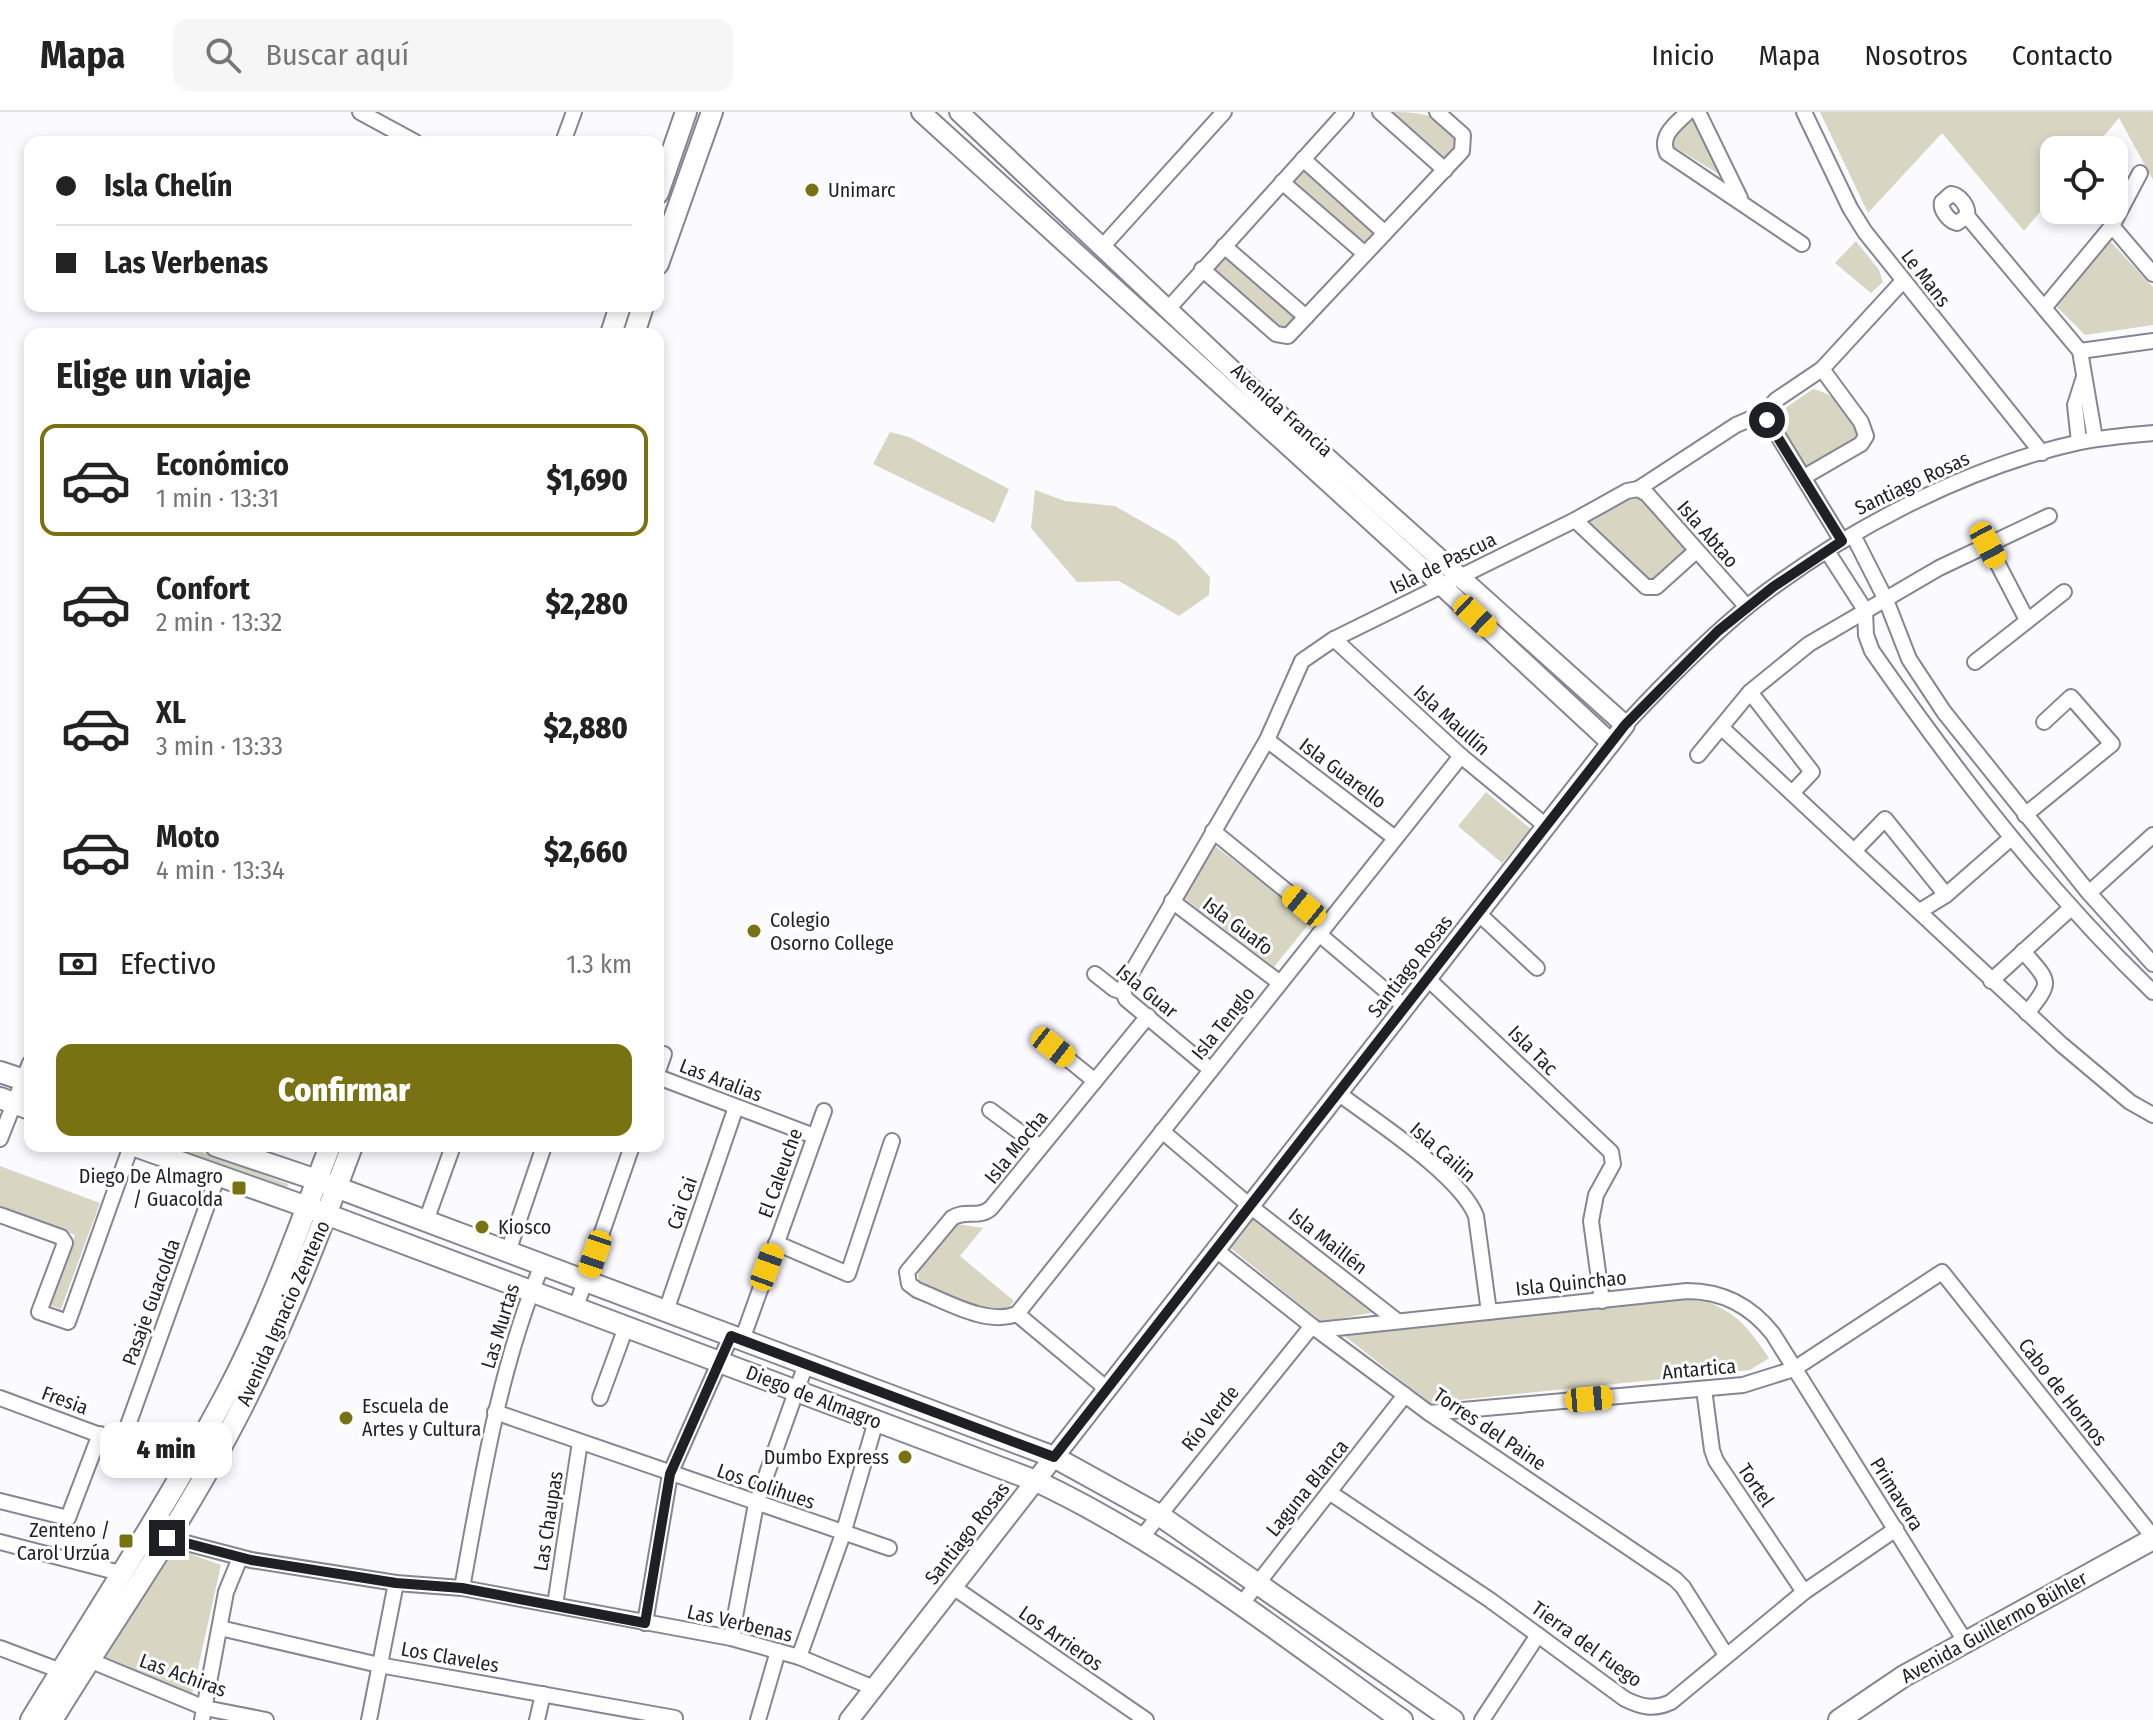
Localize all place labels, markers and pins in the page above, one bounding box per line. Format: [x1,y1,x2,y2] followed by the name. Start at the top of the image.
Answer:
[828,178,896,202] place label: Unimarc
[803,181,821,199] marker: Unimarc
[770,908,894,955] place label: Colegio Osorno College
[745,922,763,940] marker: Colegio Osorno College
[79,1164,223,1211] place label: Diego De Almagro / Guacolda
[230,1179,248,1197] marker: Diego De Almagro / Guacolda
[498,1215,551,1239] place label: Kiosco
[473,1218,491,1236] marker: Kiosco
[362,1394,481,1441] place label: Escuela de Artes y Cultura
[337,1409,355,1427] marker: Escuela de Artes y Cultura
[764,1445,889,1469] place label: Dumbo Express
[896,1448,914,1466] marker: Dumbo Express
[17,1518,110,1565] place label: Zenteno / Carol Urzúa
[117,1532,135,1550] marker: Zenteno / Carol Urzúa

